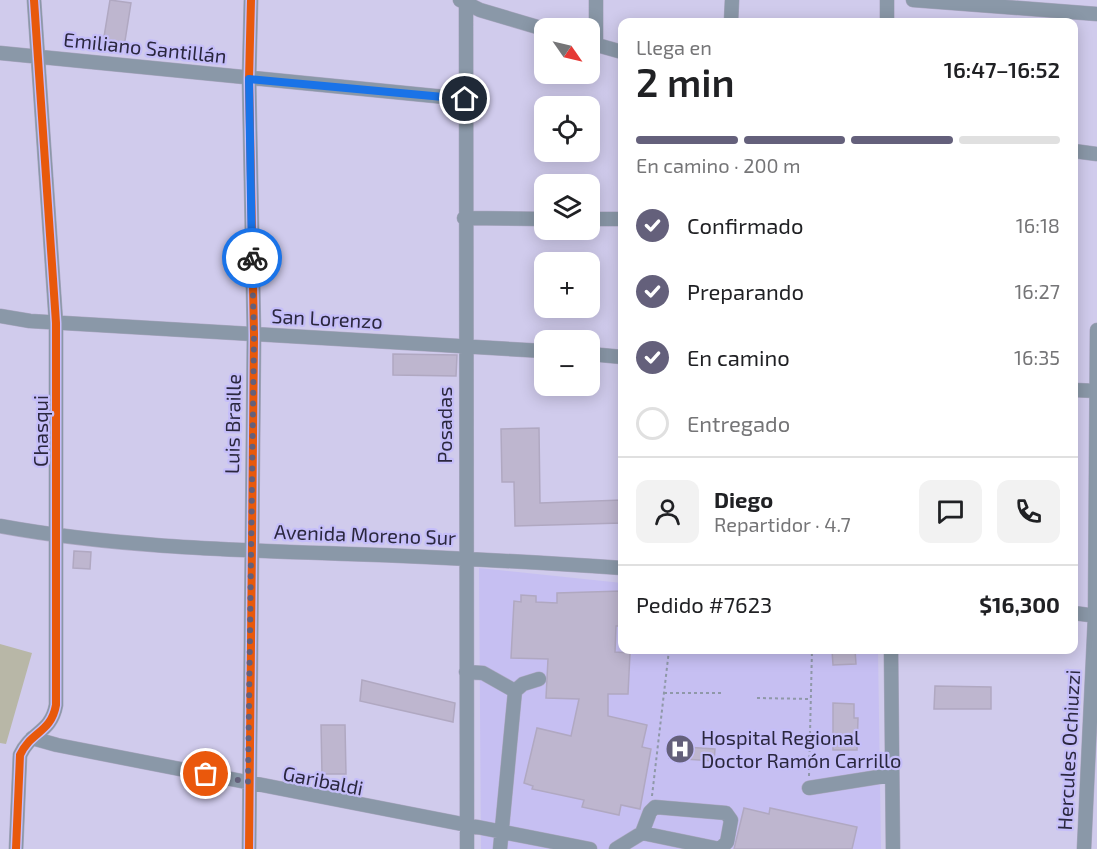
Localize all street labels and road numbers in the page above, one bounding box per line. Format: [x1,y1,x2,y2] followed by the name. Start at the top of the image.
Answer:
[62,27,228,68] street label: Emiliano Santillán
[271,303,383,333] street label: San Lorenzo
[219,374,245,474] street label: Luis Braille
[432,387,456,463] street label: Posadas
[28,395,52,467] street label: Chasqui
[274,519,457,549] street label: Avenida Moreno Sur
[1052,669,1084,831] street label: Hercules Ochiuzzi
[281,760,365,800] street label: Garibaldi

